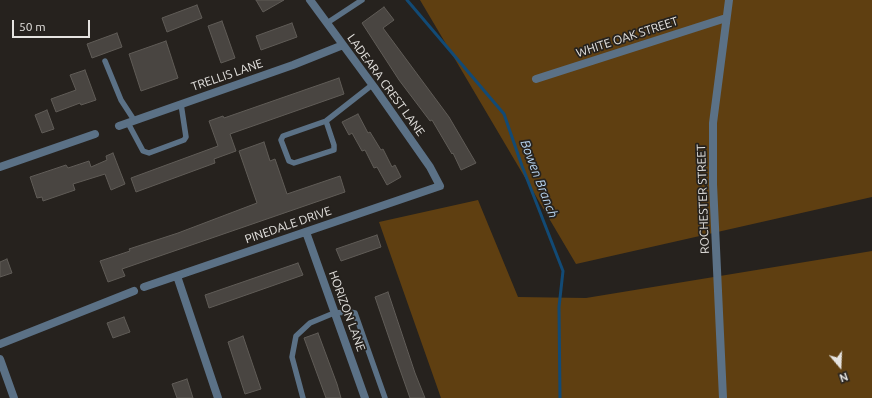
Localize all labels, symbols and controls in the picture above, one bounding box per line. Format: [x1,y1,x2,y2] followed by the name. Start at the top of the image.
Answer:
[14,12,92,38] scale bar
[574,14,680,60] street label: WHITE OAK STREET
[19,20,46,33] text: 50 m
[344,31,428,139] street label: LADEARA CREST LANE
[189,56,265,94] street label: TRELLIS LANE
[517,138,561,220] water label: Bowen Branch
[694,144,712,254] street label: ROCHESTER STREET
[243,203,333,247] street label: PINEDALE DRIVE
[326,269,368,353] street label: HORIZON LANE
[820,346,860,386] north arrow
[838,370,850,384] text: N

